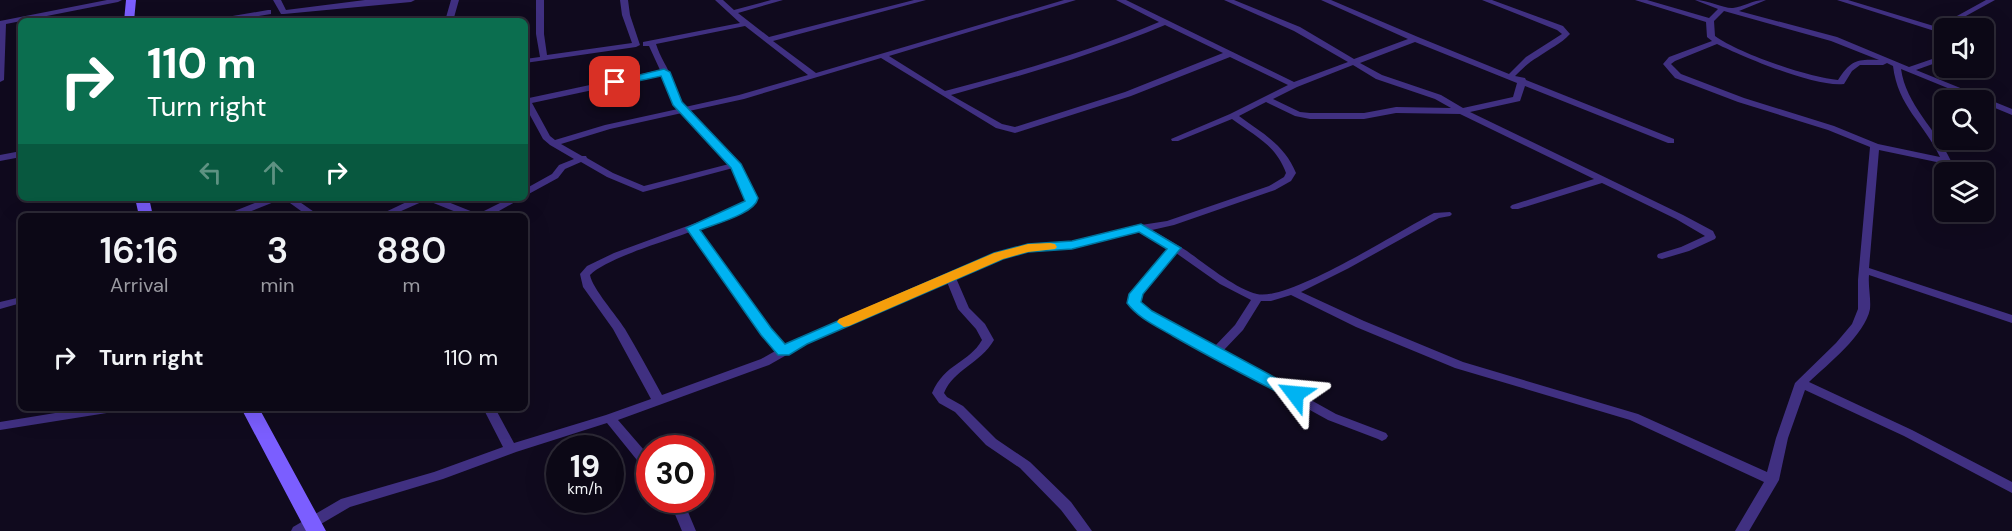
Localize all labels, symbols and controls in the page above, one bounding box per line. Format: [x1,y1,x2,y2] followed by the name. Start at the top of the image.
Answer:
[1934,18,1994,222] map controls
[1934,18,1994,78] button: sound
[147,36,257,91] text: 110 m
[48,42,126,120] icon: right
[589,56,640,107] pin
[598,65,631,98] icon: arrive
[147,89,267,124] text: Turn right
[1934,90,1994,150] button: search
[194,156,227,189] icon: left
[257,156,290,189] icon: ahead
[320,156,353,189] icon: right
[1934,162,1994,222] button: layers
[100,227,179,274] text: 16:16
[267,227,288,274] text: 3
[376,227,446,274] text: 880
[110,272,168,298] text: Arrival
[261,272,295,298] text: min
[402,272,420,298] text: m
[48,341,81,374] icon: right
[99,343,204,372] text: Turn right
[444,343,498,372] text: 110 m
[1263,362,1327,426] position arrow
[636,435,714,513] speed limit sign: 30
[570,447,600,486] text: 19
[567,479,603,499] text: km/h

